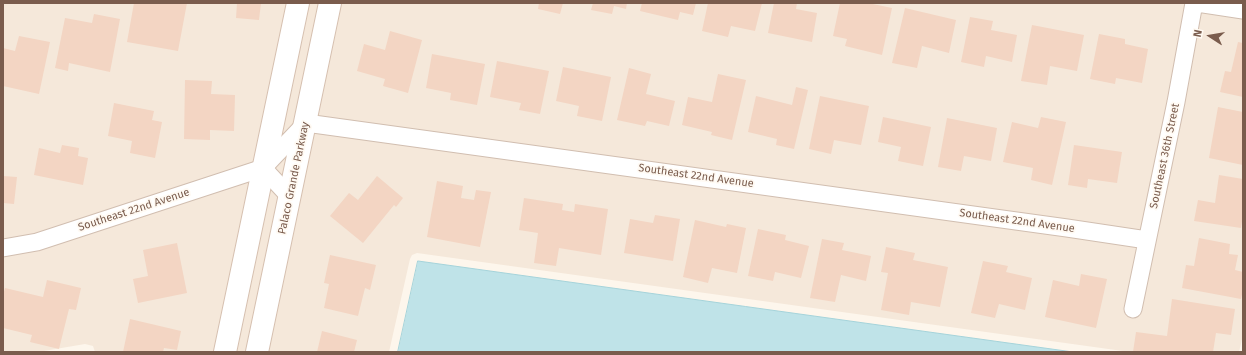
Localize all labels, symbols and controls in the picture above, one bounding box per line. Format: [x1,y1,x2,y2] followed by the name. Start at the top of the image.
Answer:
[1190,16,1230,56] north arrow
[1191,28,1205,38] text: N
[1147,102,1183,210] street label: Southeast 36th Street
[276,121,312,235] street label: Palaco Grande Parkway
[637,161,755,191] street label: Southeast 22nd Avenue
[77,186,191,234] street label: Southeast 22nd Avenue
[958,206,1076,236] street label: Southeast 22nd Avenue

